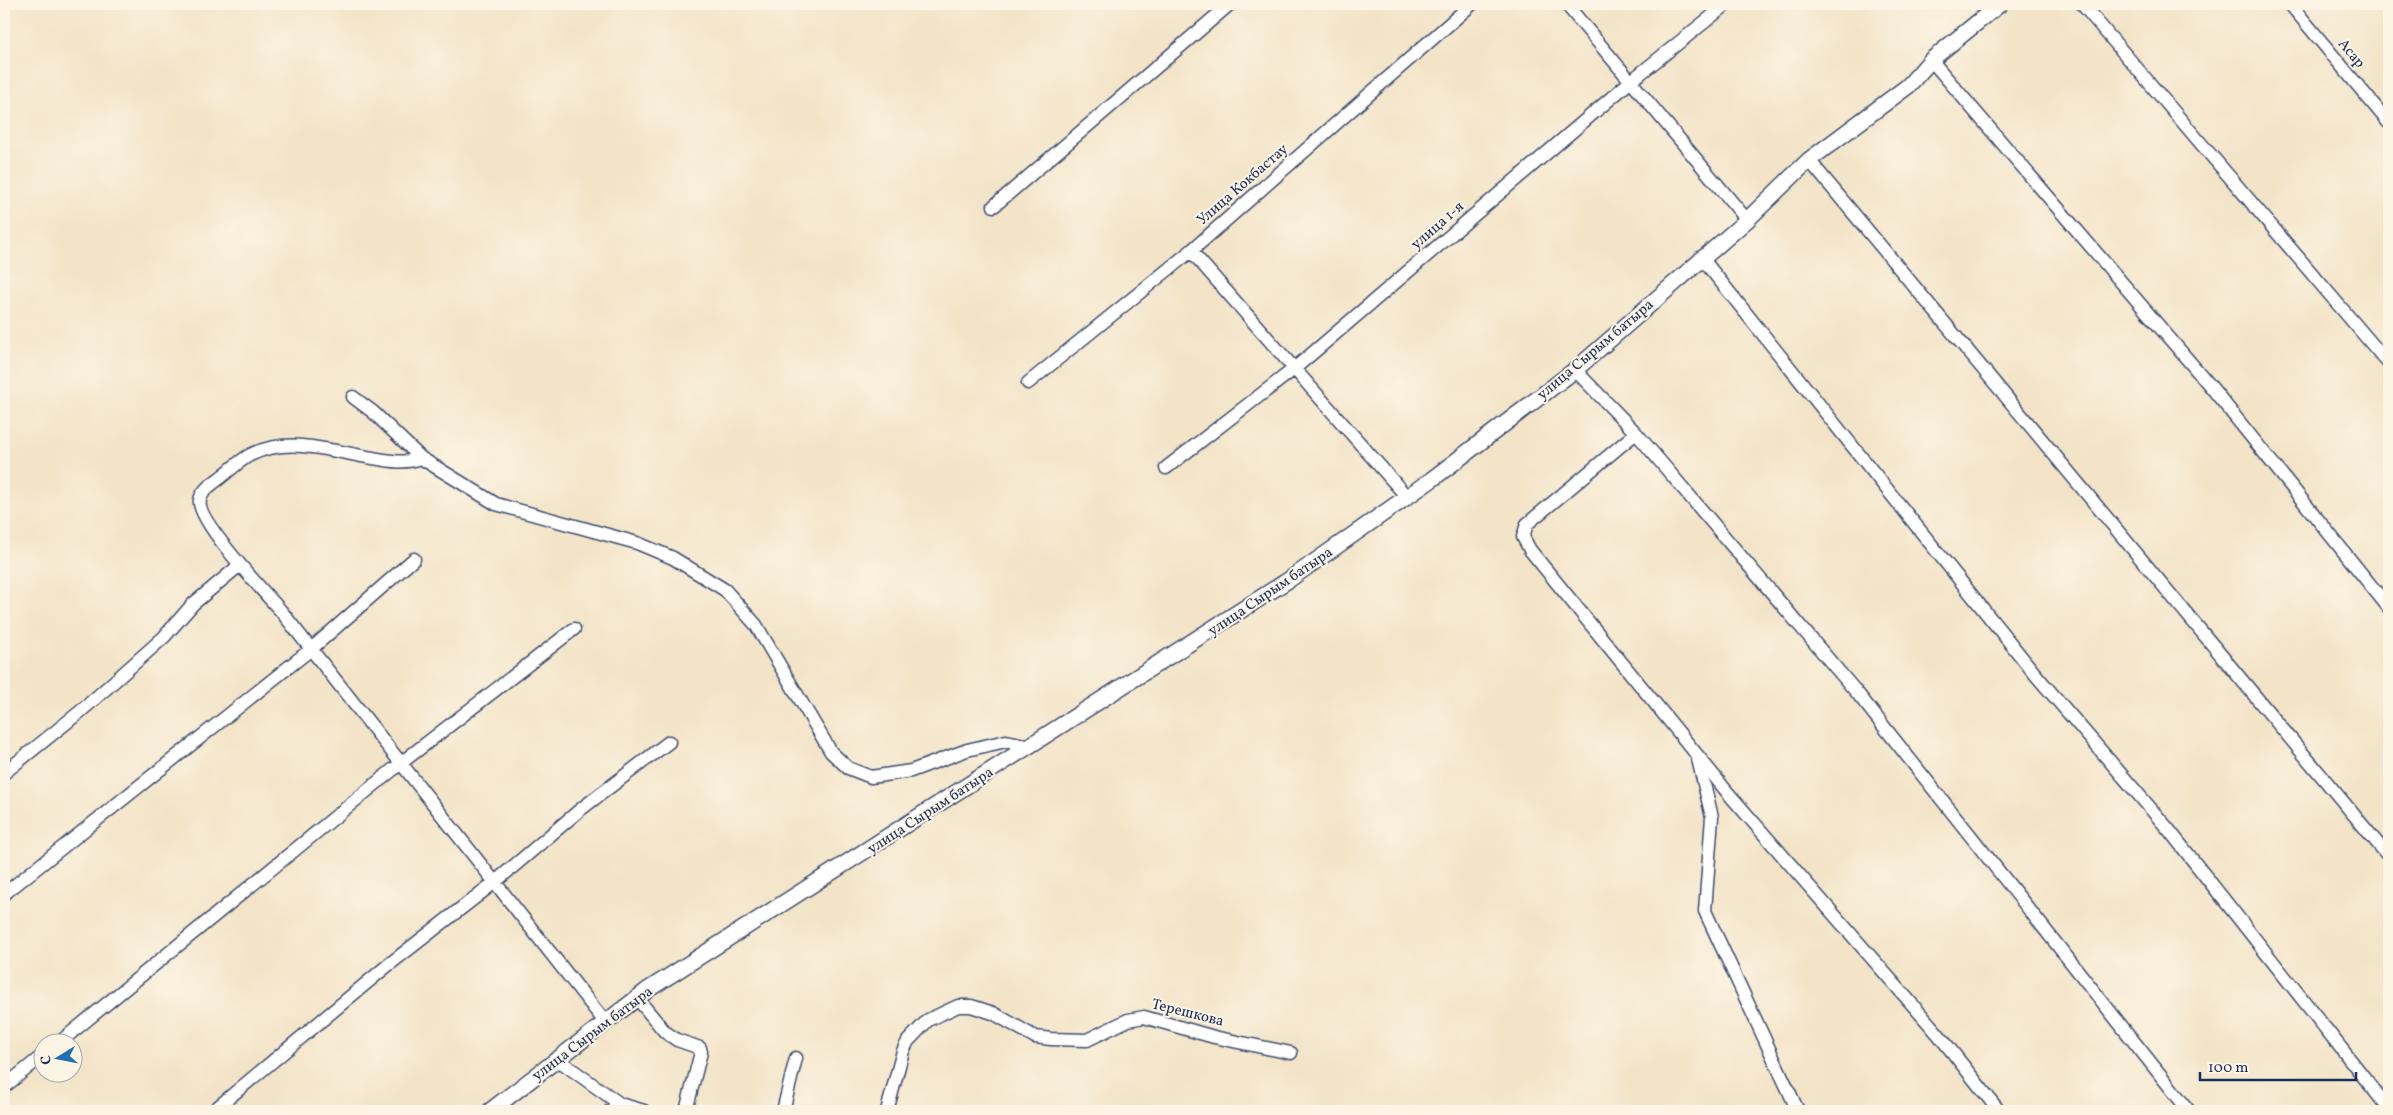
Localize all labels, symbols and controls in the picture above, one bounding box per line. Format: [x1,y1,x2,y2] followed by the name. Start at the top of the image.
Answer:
[2332,35,2369,73] street label: Асар
[1193,140,1293,231] street label: Улица Кокбастау
[1407,197,1469,255] street label: улица 1-я
[1533,295,1659,405] street label: улица Сырым батыра
[1204,543,1337,642] street label: улица Сырым батыра
[864,763,998,860] street label: улица Сырым батыра
[528,982,658,1087] street label: улица Сырым батыра
[1149,994,1226,1033] street label: Терешкова
[32,1032,82,1082] north arrow
[2200,1050,2357,1082] scale bar
[37,1054,57,1066] text: С
[2208,1058,2248,1079] text: 100 m

